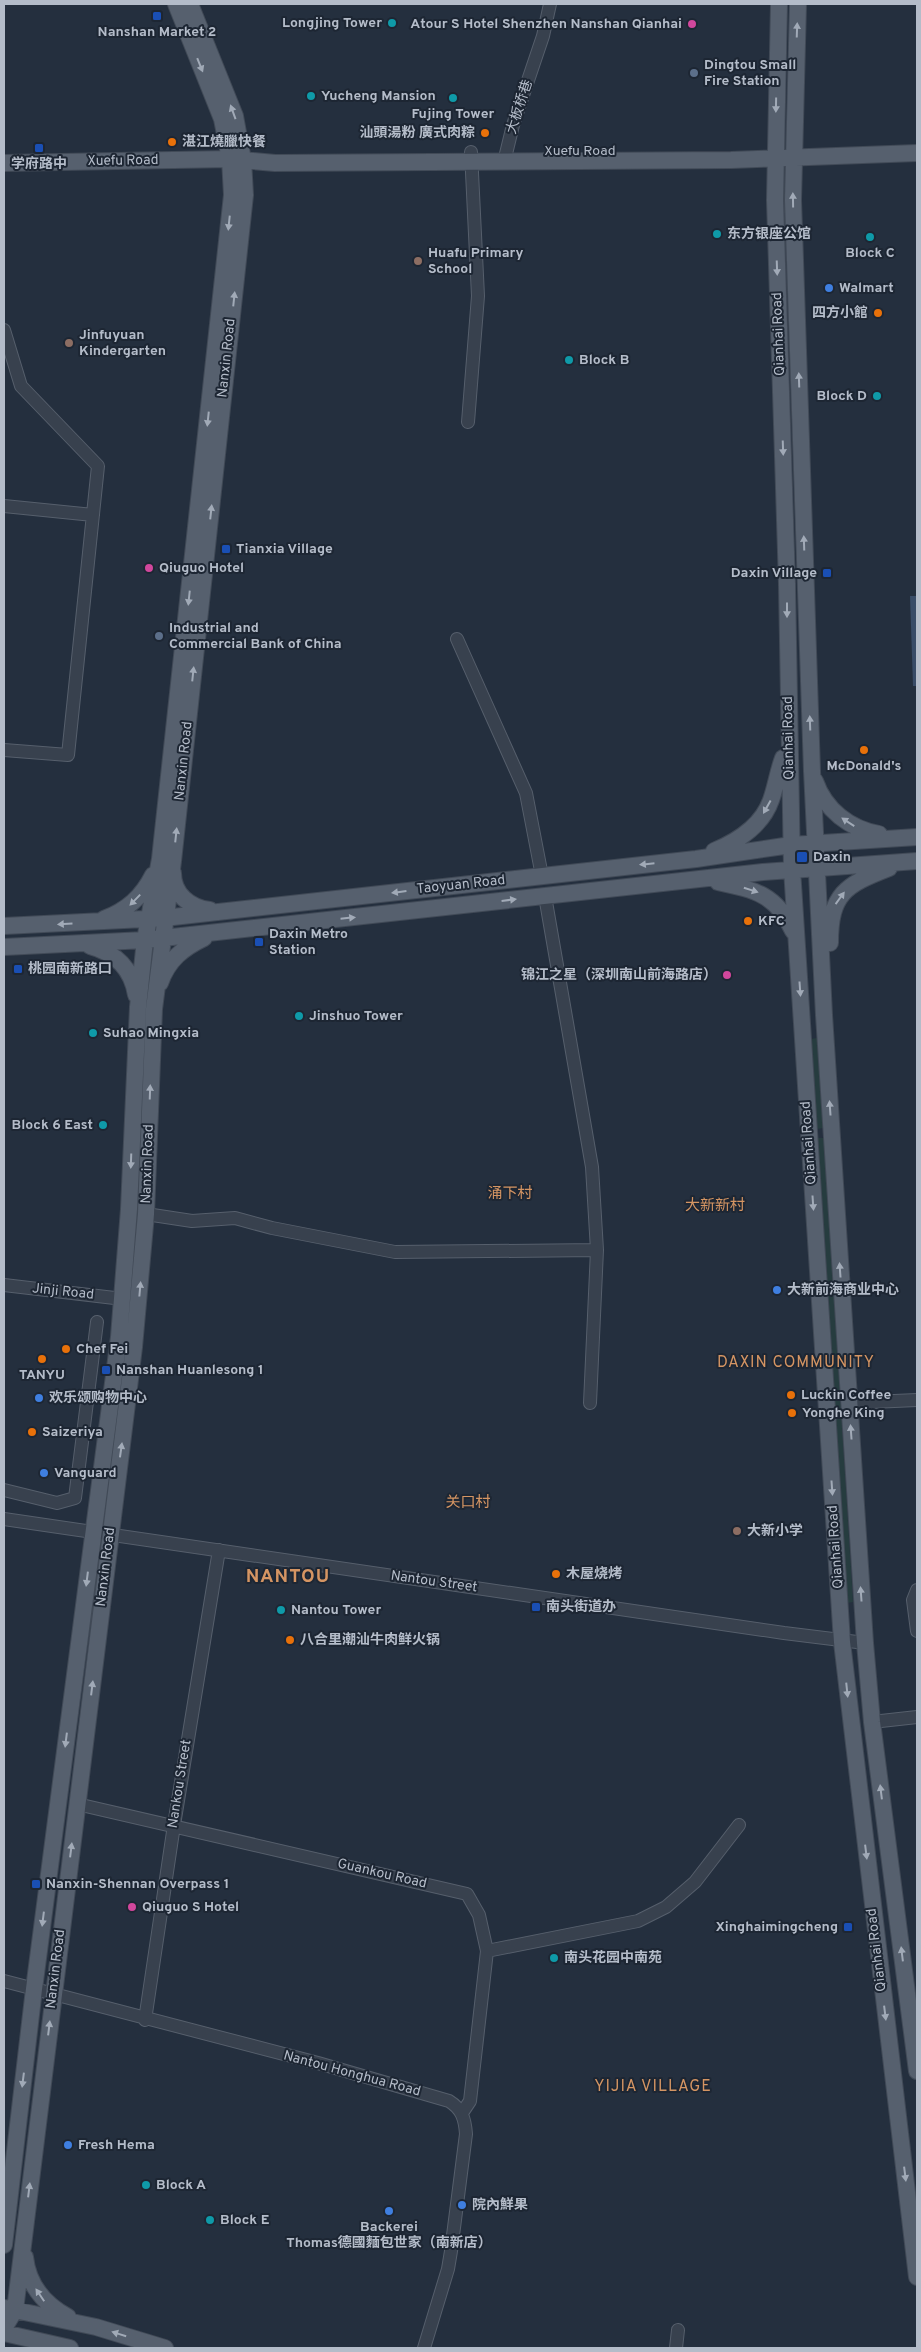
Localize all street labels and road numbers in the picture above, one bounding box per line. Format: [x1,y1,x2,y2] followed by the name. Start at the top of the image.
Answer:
[503,78,537,136] street label: 大板桥巷
[544,143,616,160] street label: Xuefu Road
[87,152,159,170] street label: Xuefu Road
[769,292,789,376] street label: Qianhai Road
[214,318,240,398] street label: Nanxin Road
[780,696,798,780] street label: Qianhai Road
[171,721,197,801] street label: Nanxin Road
[416,872,506,898] street label: Taoyuan Road
[798,1101,820,1185] street label: Qianhai Road
[138,1124,158,1204] street label: Nanxin Road
[31,1280,95,1304] street label: Jinji Road
[825,1505,847,1589] street label: Qianhai Road
[93,1527,119,1607] street label: Nanxin Road
[390,1568,478,1596] street label: Nantou Street
[165,1738,195,1830] street label: Nankou Street
[336,1855,428,1893] street label: Guankou Road
[863,1907,891,1993] street label: Qianhai Road
[43,1929,69,2009] street label: Nanxin Road
[282,2048,422,2100] street label: Nantou Honghua Road

